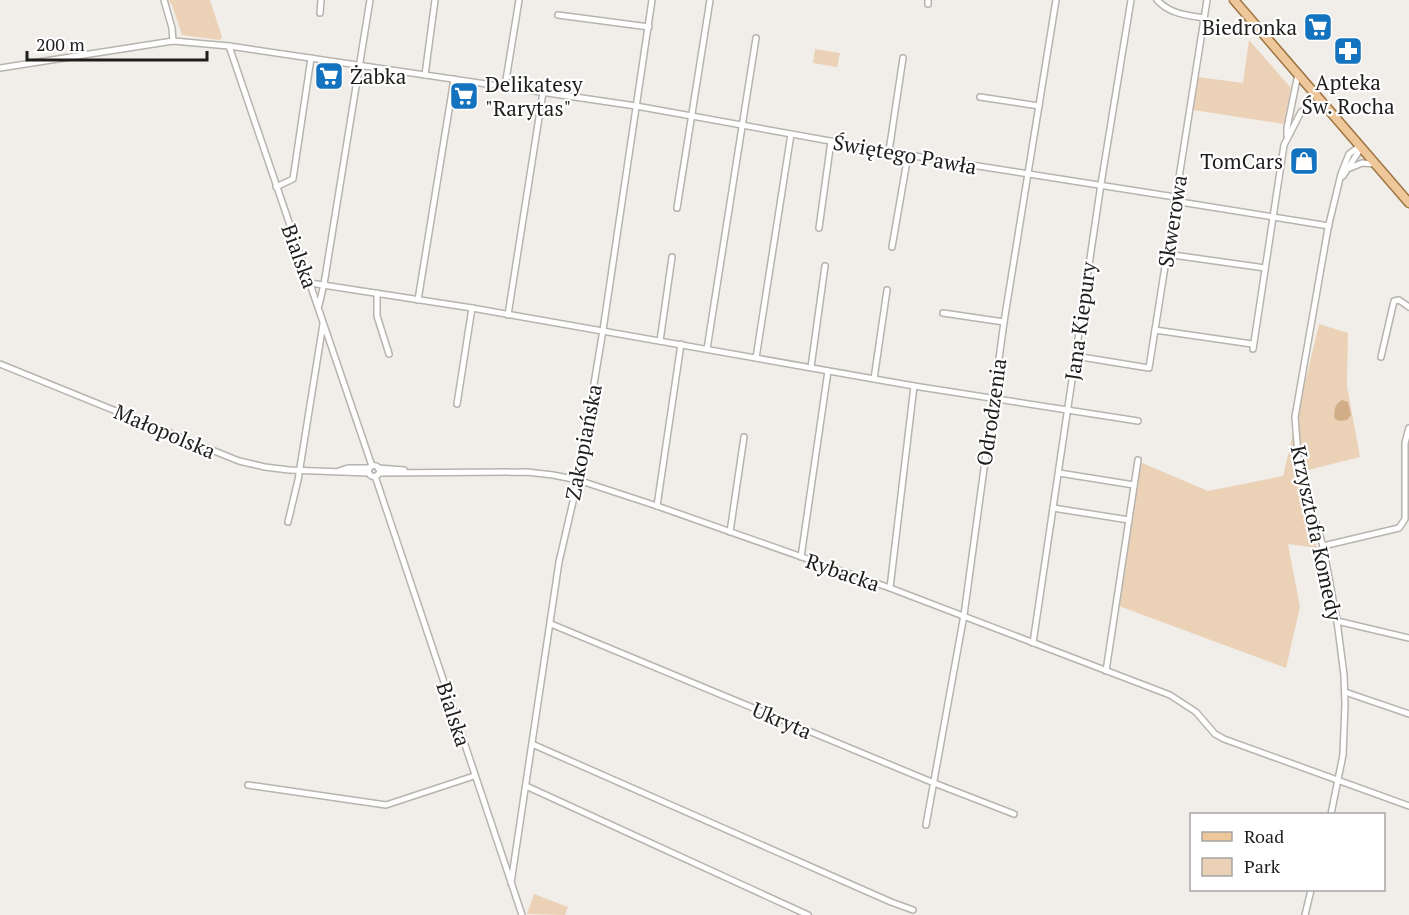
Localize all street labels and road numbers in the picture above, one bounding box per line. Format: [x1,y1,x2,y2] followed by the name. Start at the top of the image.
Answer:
[831,128,979,180] street label: Świętego Pawła
[1151,173,1193,269] street label: Skwerowa
[275,220,325,292] street label: Bialska
[1058,260,1102,382] street label: Jana Kiepury
[970,356,1012,468] street label: Odrodzenia
[558,381,608,502] street label: Zakopiańska
[110,397,220,465] street label: Małopolska
[1285,443,1349,624] street label: Krzysztofa Komedy
[802,546,884,598] street label: Rybacka
[430,678,478,750] street label: Bialska
[748,695,817,745] street label: Ukryta

